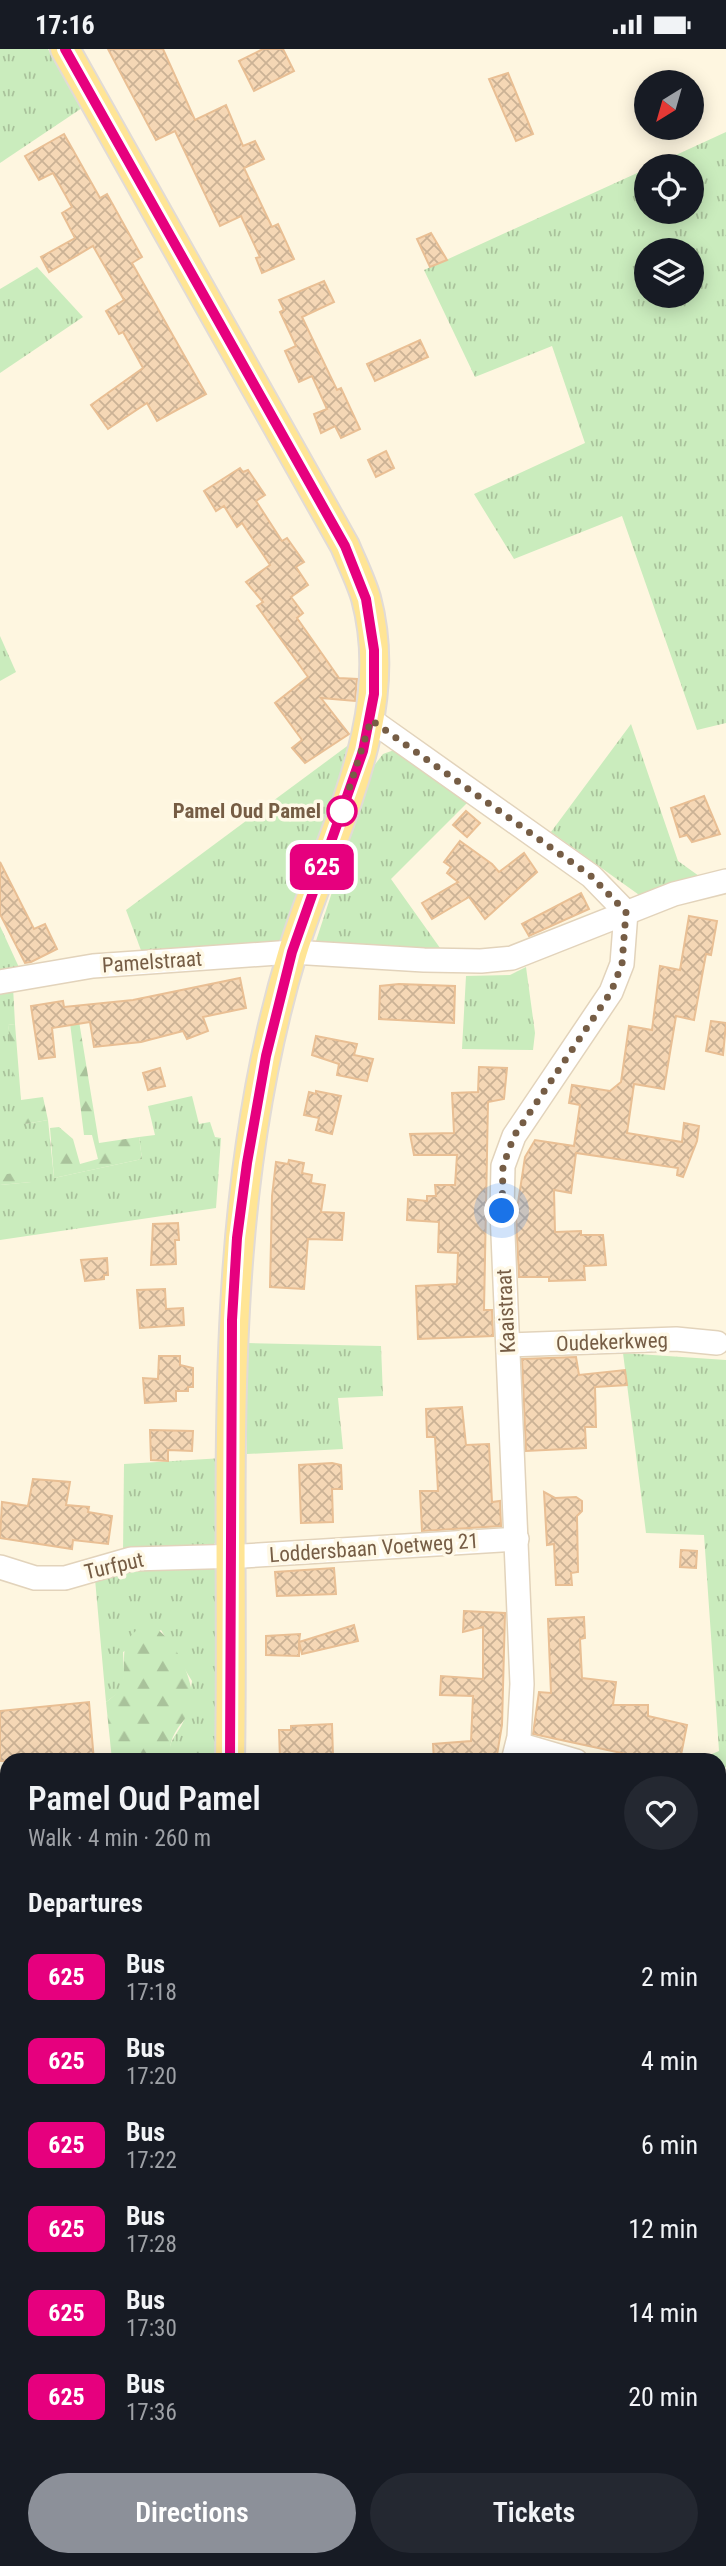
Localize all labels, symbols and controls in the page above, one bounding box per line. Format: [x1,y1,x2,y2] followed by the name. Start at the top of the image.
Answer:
[35,10,95,40] text: 17:16
[634,70,704,140] north arrow
[634,70,704,308] map controls
[634,154,704,224] button: locate
[634,238,704,308] button: layers
[327,796,357,826] marker: Pamel Oud Pamel
[173,799,321,823] place label: Pamel Oud Pamel
[282,844,362,890] line badge: 625
[304,853,340,881] text: 625
[101,947,203,977] street label: Pamelstraat
[484,1193,519,1228] your location
[492,1268,520,1354] street label: Kaaistraat
[556,1328,668,1356] street label: Oudekerkweg
[268,1529,480,1567] street label: Loddersbaan Voetweg 21
[82,1548,146,1584] street label: Turfput
[624,1776,698,1850] button: heart
[28,1779,261,1818] text: Pamel Oud Pamel
[28,1825,211,1852] text: Walk · 4 min · 260 m
[28,1888,143,1918] text: Departures
[126,1949,165,1979] text: Bus
[641,1962,698,1992] text: 2 min
[48,1963,85,1991] text: 625
[126,1979,177,2006] text: 17:18
[126,2033,165,2063] text: Bus
[641,2046,698,2076] text: 4 min
[48,2047,85,2075] text: 625
[126,2063,177,2090] text: 17:20
[126,2117,165,2147] text: Bus
[641,2130,698,2160] text: 6 min
[48,2131,85,2159] text: 625
[126,2147,177,2174] text: 17:22
[126,2201,165,2231] text: Bus
[628,2214,698,2244] text: 12 min
[48,2215,85,2243] text: 625
[126,2231,177,2258] text: 17:28
[126,2285,165,2315] text: Bus
[628,2298,698,2328] text: 14 min
[48,2299,85,2327] text: 625
[126,2315,177,2342] text: 17:30
[126,2369,165,2399] text: Bus
[628,2382,698,2412] text: 20 min
[48,2383,85,2411] text: 625
[126,2399,177,2426] text: 17:36
[28,2473,356,2553] button: Directions
[370,2473,698,2553] button: Tickets

